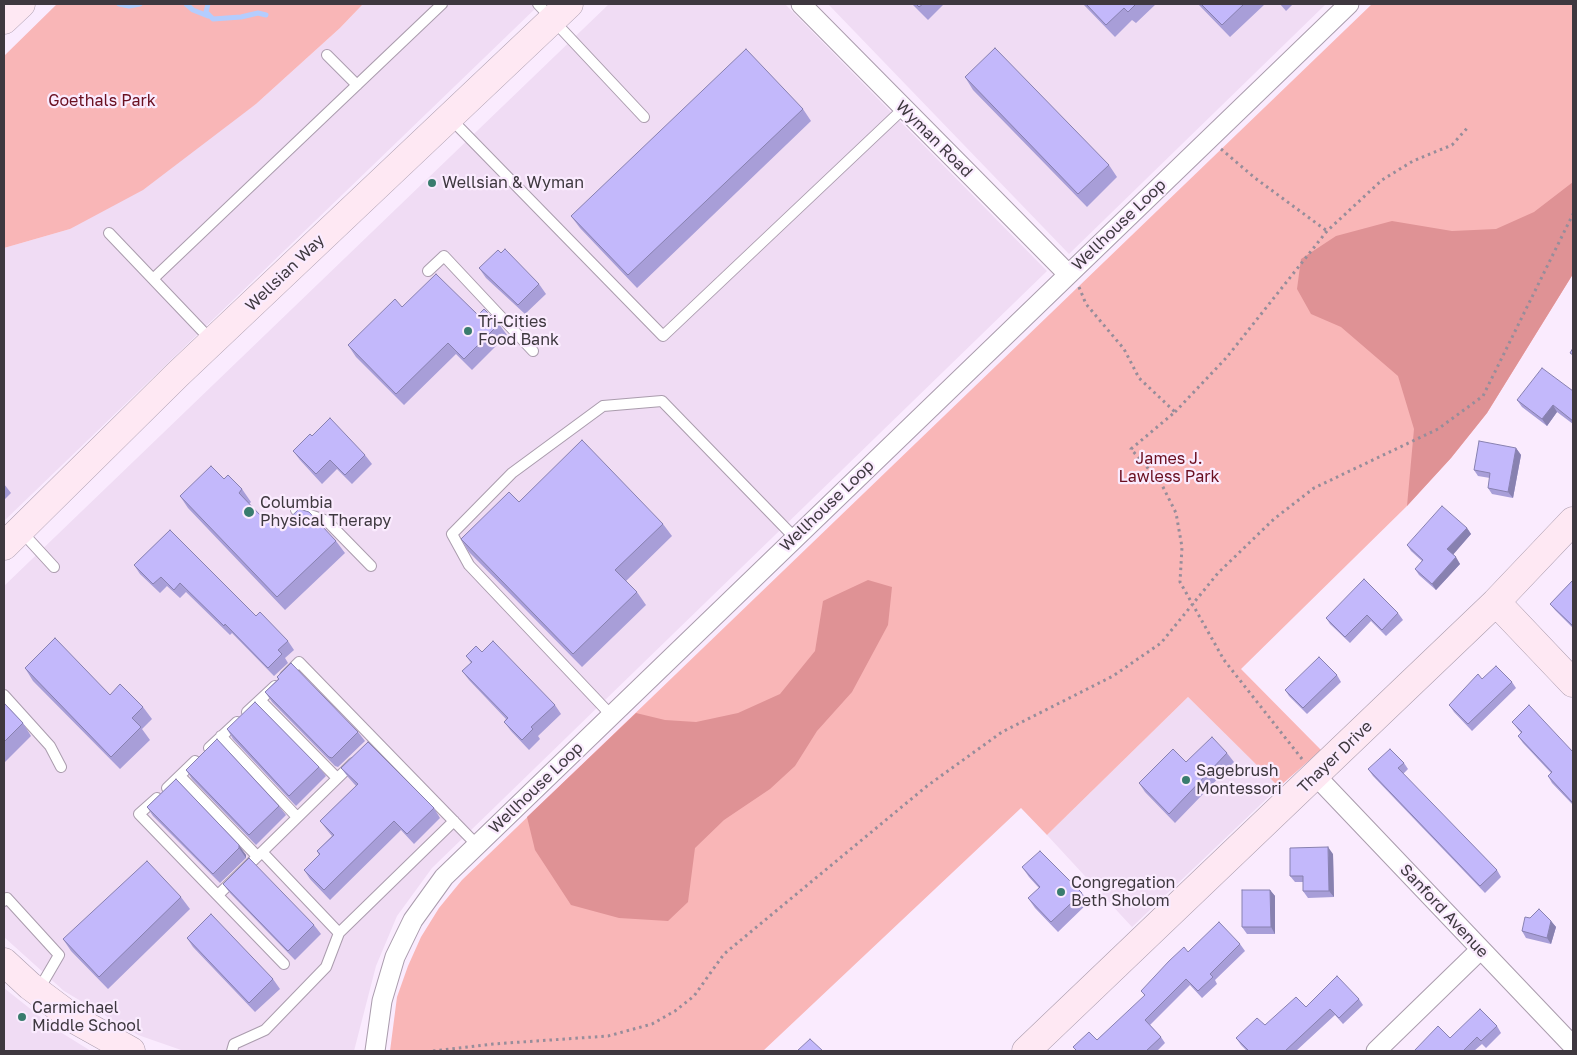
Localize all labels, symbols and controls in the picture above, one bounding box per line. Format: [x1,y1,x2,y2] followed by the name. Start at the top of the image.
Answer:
[48,91,156,111] park label: Goethals Park
[892,97,976,181] street label: Wyman Road
[442,173,584,193] place label: Wellsian & Wyman
[1068,175,1170,275] street label: Wellhouse Loop
[426,177,438,189] marker: Wellsian & Wyman
[242,231,328,315] street label: Wellsian Way
[478,312,559,350] place label: Tri-Cities Food Bank
[462,325,474,337] marker: Tri-Cities Food Bank
[1119,449,1219,487] park label: James J. Lawless Park
[776,456,878,556] street label: Wellhouse Loop
[260,493,391,531] place label: Columbia Physical Therapy
[242,505,256,519] marker: Columbia Physical Therapy
[1294,717,1376,797] street label: Thayer Drive
[485,738,587,838] street label: Wellhouse Loop
[1196,761,1282,799] place label: Sagebrush Montessori
[1180,774,1192,786] marker: Sagebrush Montessori
[1396,860,1492,962] street label: Sanford Avenue
[1071,873,1175,911] place label: Congregation Beth Sholom
[1055,886,1067,898] marker: Congregation Beth Sholom
[32,998,141,1036] place label: Carmichael Middle School
[16,1011,28,1023] marker: Carmichael Middle School

